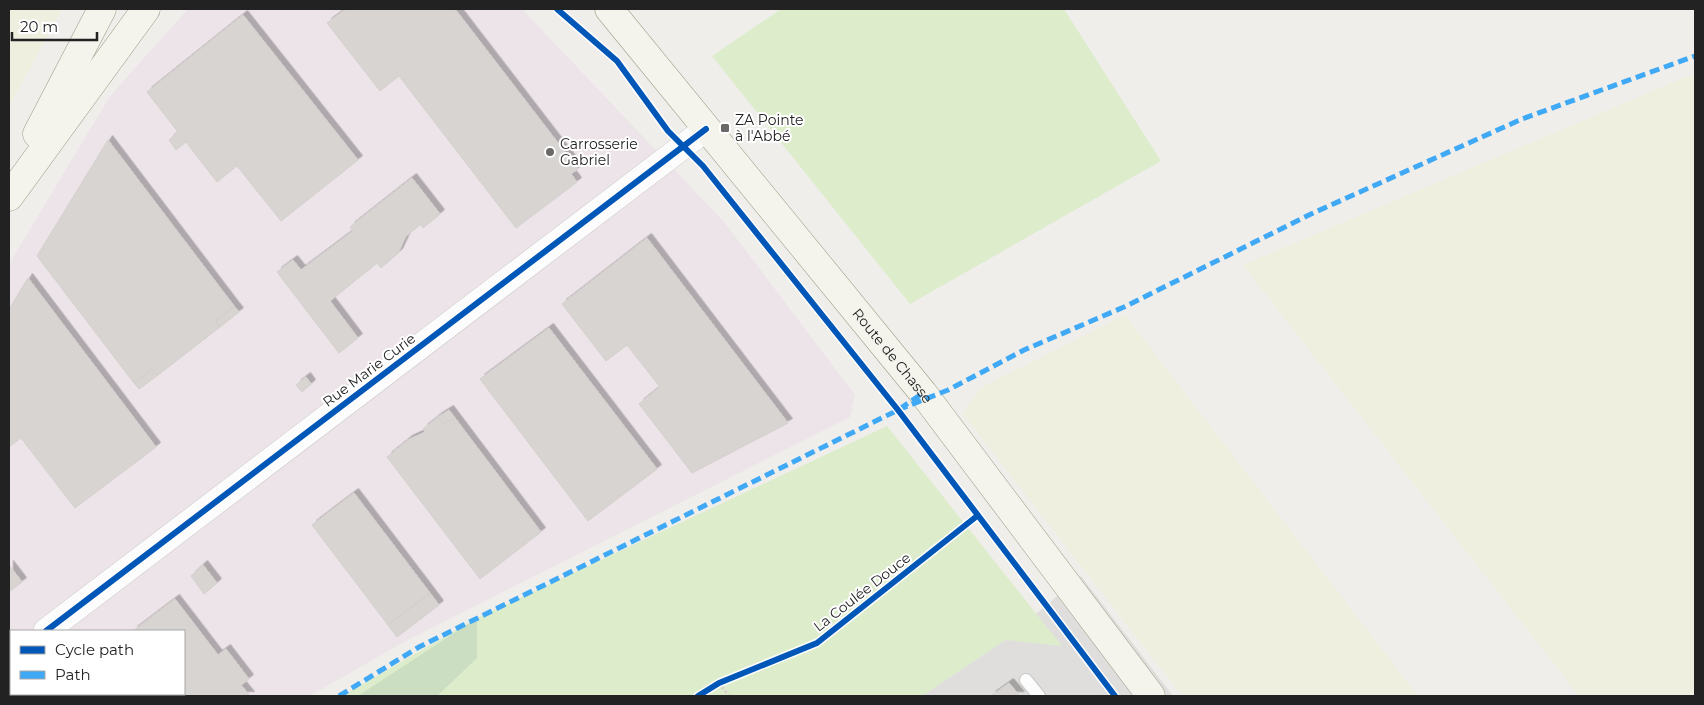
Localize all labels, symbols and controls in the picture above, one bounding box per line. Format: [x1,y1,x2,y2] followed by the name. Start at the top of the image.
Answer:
[12,10,98,42] scale bar
[20,17,58,36] text: 20 m
[735,111,804,145] place label: ZA Pointe à l'Abbé
[719,122,731,134] marker: ZA Pointe à l'Abbé
[560,135,638,169] place label: Carrosserie Gabriel
[544,146,556,158] marker: Carrosserie Gabriel
[848,305,937,407] street label: Route de Chasse
[319,329,419,411] street label: Rue Marie Curie
[810,548,914,636] street label: La Coulée Douce
[10,630,185,695] legend
[55,640,134,659] text: Cycle path
[55,665,91,684] text: Path

